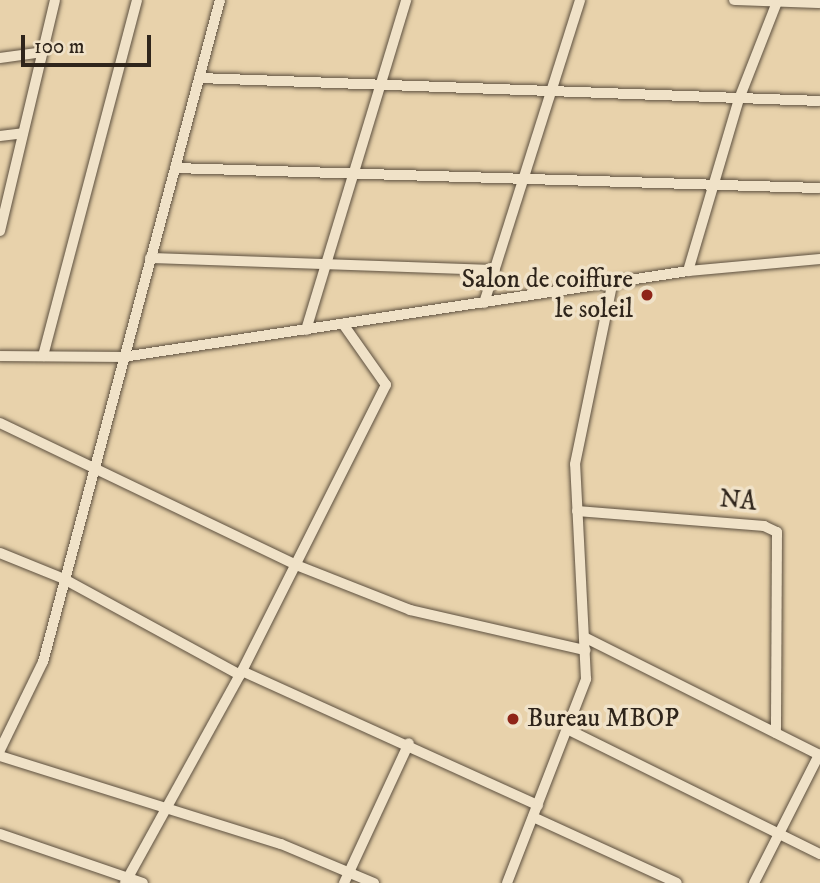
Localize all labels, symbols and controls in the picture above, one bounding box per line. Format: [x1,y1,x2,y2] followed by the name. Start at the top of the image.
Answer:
[24,21,154,65] scale bar
[34,34,85,60] text: 100 m
[461,264,633,326] place label: Salon de coiffure le soleil
[639,287,655,303] marker: Salon de coiffure le soleil
[718,484,758,518] street label: NA
[527,703,679,735] place label: Bureau MBOP
[505,711,521,727] marker: Bureau MBOP

